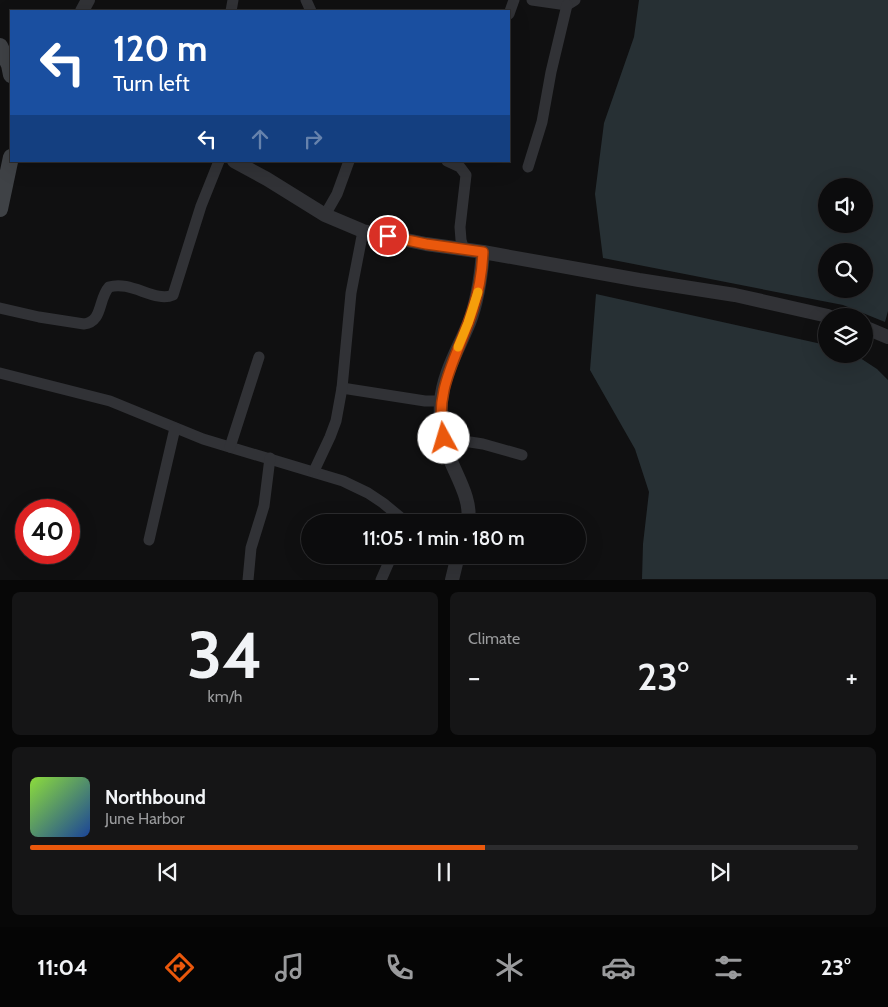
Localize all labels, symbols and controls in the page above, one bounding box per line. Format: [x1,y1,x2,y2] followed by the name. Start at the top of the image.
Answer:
[113,27,207,70] text: 120 m
[30,30,95,95] icon: left
[113,70,190,97] text: Turn left
[193,125,221,153] icon: left
[246,125,274,153] icon: ahead
[299,125,327,153] icon: right
[818,178,873,363] map controls
[818,178,873,233] button: sound
[367,215,409,257] pin
[374,222,402,250] icon: arrive
[818,243,873,298] button: search
[818,308,873,363] button: layers
[417,411,469,463] position arrow
[15,499,80,564] speed limit sign: 40
[362,527,525,550] text: 11:05 · 1 min · 180 m
[187,615,263,694] text: 34
[468,629,520,648] text: Climate
[637,653,689,700] text: 23°
[468,660,480,694] text: −
[846,660,858,694] text: +
[207,687,243,706] text: km/h
[105,786,206,809] text: Northbound
[105,809,185,828] text: June Harbor
[154,858,182,886] icon: previous
[430,858,458,886] icon: pause
[706,858,734,886] icon: next
[162,950,197,985] icon: directions
[272,950,307,985] icon: music
[382,950,417,985] icon: phone
[492,950,527,985] icon: climate
[601,950,636,985] icon: car
[711,950,746,985] icon: filters
[37,954,88,981] text: 11:04
[821,954,851,981] text: 23°

